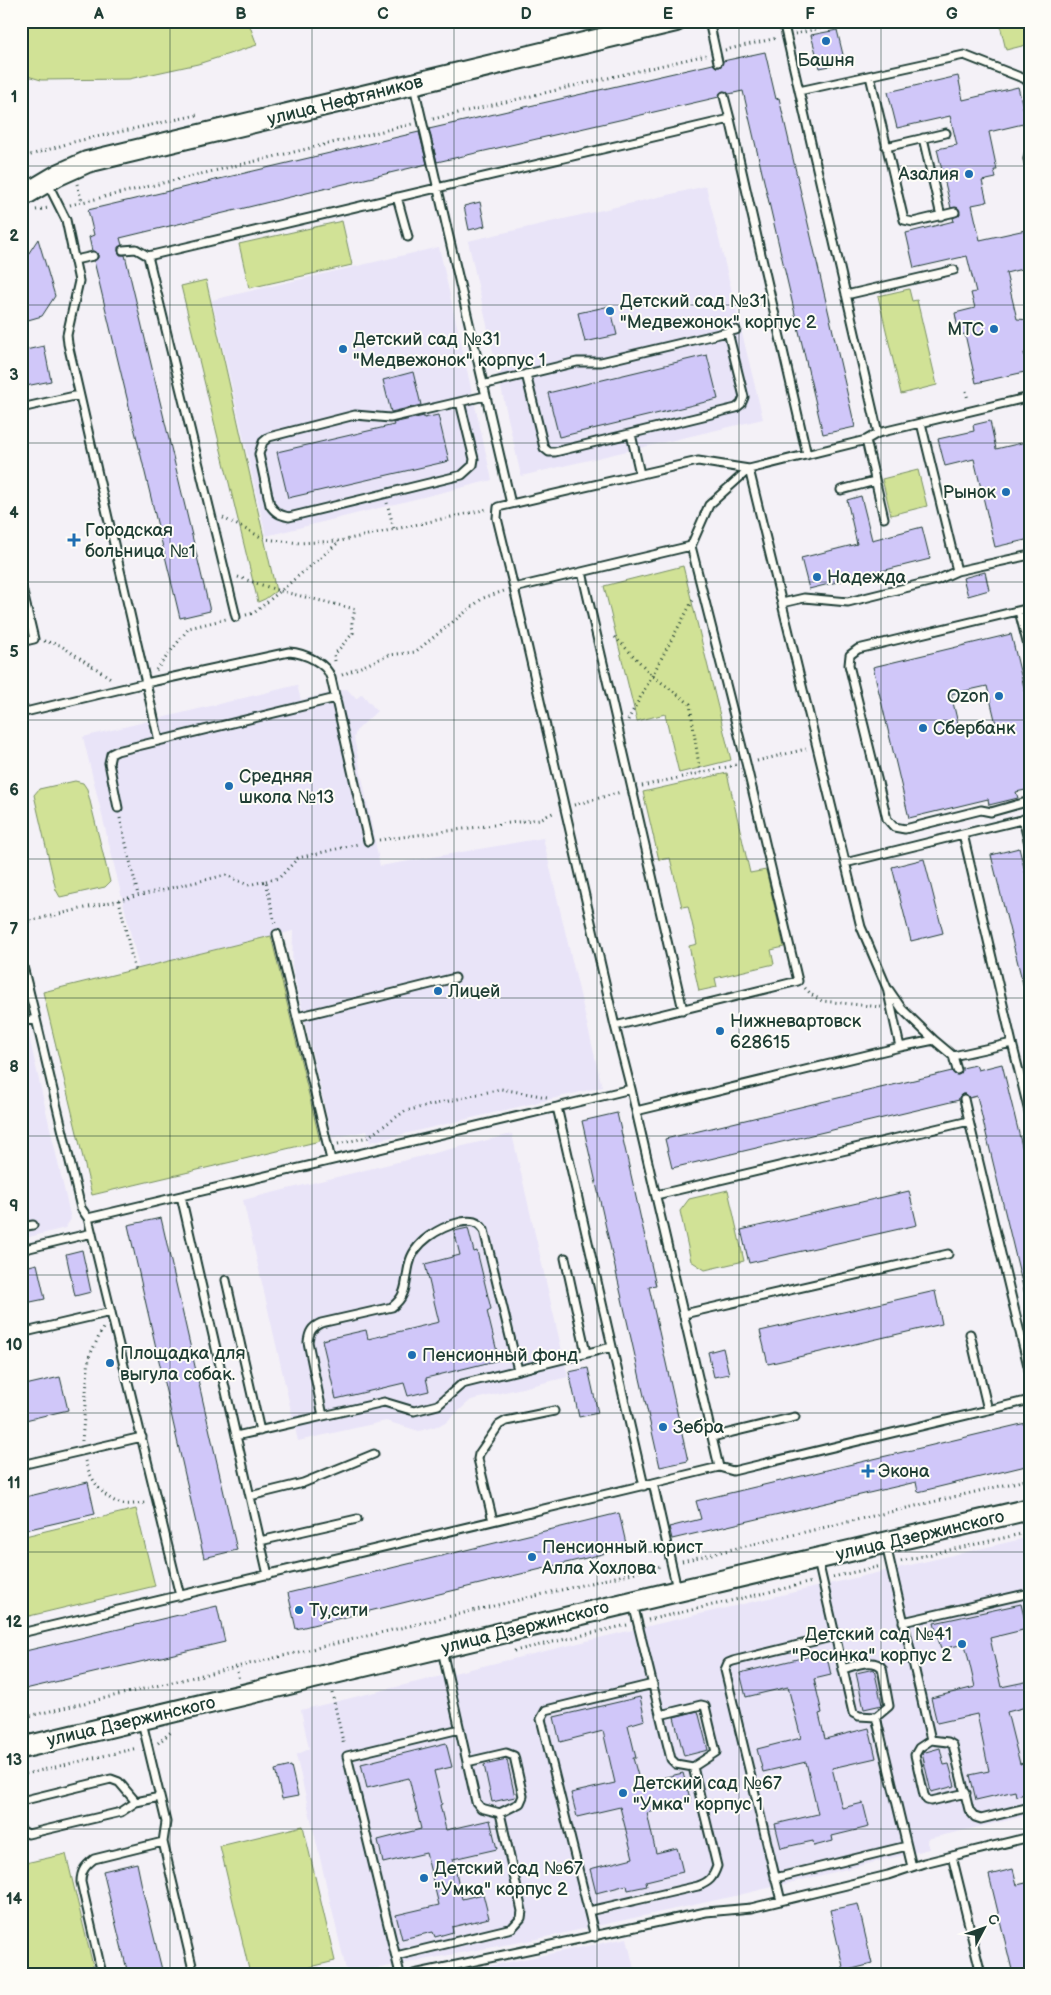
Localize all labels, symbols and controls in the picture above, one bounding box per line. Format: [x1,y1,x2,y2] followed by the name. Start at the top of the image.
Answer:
[93,5,104,24] text: A
[235,5,247,24] text: B
[377,5,389,24] text: C
[520,5,532,24] text: D
[663,5,673,24] text: E
[805,5,815,24] text: F
[946,5,958,24] text: G
[820,35,832,47] marker: Башня
[797,50,855,71] place label: Башня
[265,71,426,130] street label: улица Нефтяников
[11,88,17,107] text: 1
[898,164,959,185] place label: Азалия
[963,168,975,180] marker: Азалия
[9,227,19,246] text: 2
[620,291,817,333] place label: Детский сад №31 "Медвежонок" корпус 2
[604,305,616,317] marker: Детский сад №31 "Медвежонок" корпус 2
[947,319,984,340] place label: МТС
[988,323,1000,335] marker: МТС
[353,329,546,371] place label: Детский сад №31 "Медвежонок" корпус 1
[337,343,349,355] marker: Детский сад №31 "Медвежонок" корпус 1
[9,366,19,385] text: 3
[943,482,996,503] place label: Рынок
[1000,486,1012,498] marker: Рынок
[9,504,19,523] text: 4
[85,520,196,562] place label: Городская больница №1
[67,533,81,547] marker: Городская больница №1
[827,567,906,588] place label: Надежда
[811,571,823,583] marker: Надежда
[9,643,19,662] text: 5
[947,686,989,707] place label: Ozon
[993,690,1005,702] marker: Ozon
[933,718,1016,739] place label: Сбербанк
[917,722,929,734] marker: Сбербанк
[239,766,334,808] place label: Средняя школа №13
[223,780,235,792] marker: Средняя школа №13
[9,781,19,800] text: 6
[10,920,19,939] text: 7
[447,981,500,1002] place label: Лицей
[432,985,444,997] marker: Лицей
[730,1011,862,1053] place label: Нижневартовск 628615
[714,1025,726,1037] marker: Нижневартовск 628615
[9,1058,19,1077] text: 8
[9,1197,19,1216] text: 9
[6,1336,22,1355] text: 10
[120,1343,245,1385] place label: Площадка для выгула собак.
[422,1345,578,1366] place label: Пенсионный фонд
[406,1349,418,1361] marker: Пенсионный фонд
[104,1357,116,1369] marker: Площадка для выгула собак.
[673,1417,725,1438] place label: Зебра
[657,1421,669,1433] marker: Зебра
[878,1461,930,1482] place label: Экона
[862,1465,874,1477] marker: Экона
[7,1474,21,1493] text: 11
[834,1506,1006,1565] street label: улица Дзержинского
[541,1537,704,1579] place label: Пенсионный юрист Алла Хохлова
[526,1551,538,1563] marker: Пенсионный юрист Алла Хохлова
[439,1596,611,1659] street label: улица Дзержинского
[309,1600,368,1621] place label: Ту,сити
[293,1604,305,1616] marker: Ту,сити
[6,1613,23,1632] text: 12
[792,1624,952,1666] place label: Детский сад №41 "Росинка" корпус 2
[956,1638,968,1650] marker: Детский сад №41 "Росинка" корпус 2
[45,1692,217,1751] street label: улица Дзержинского
[6,1751,22,1770] text: 13
[633,1773,782,1815] place label: Детский сад №67 "Умка" корпус 1
[617,1787,629,1799] marker: Детский сад №67 "Умка" корпус 1
[434,1858,583,1900] place label: Детский сад №67 "Умка" корпус 2
[418,1872,430,1884] marker: Детский сад №67 "Умка" корпус 2
[6,1890,23,1909] text: 14
[958,1902,1008,1952] north arrow
[984,1911,1003,1929] text: С

